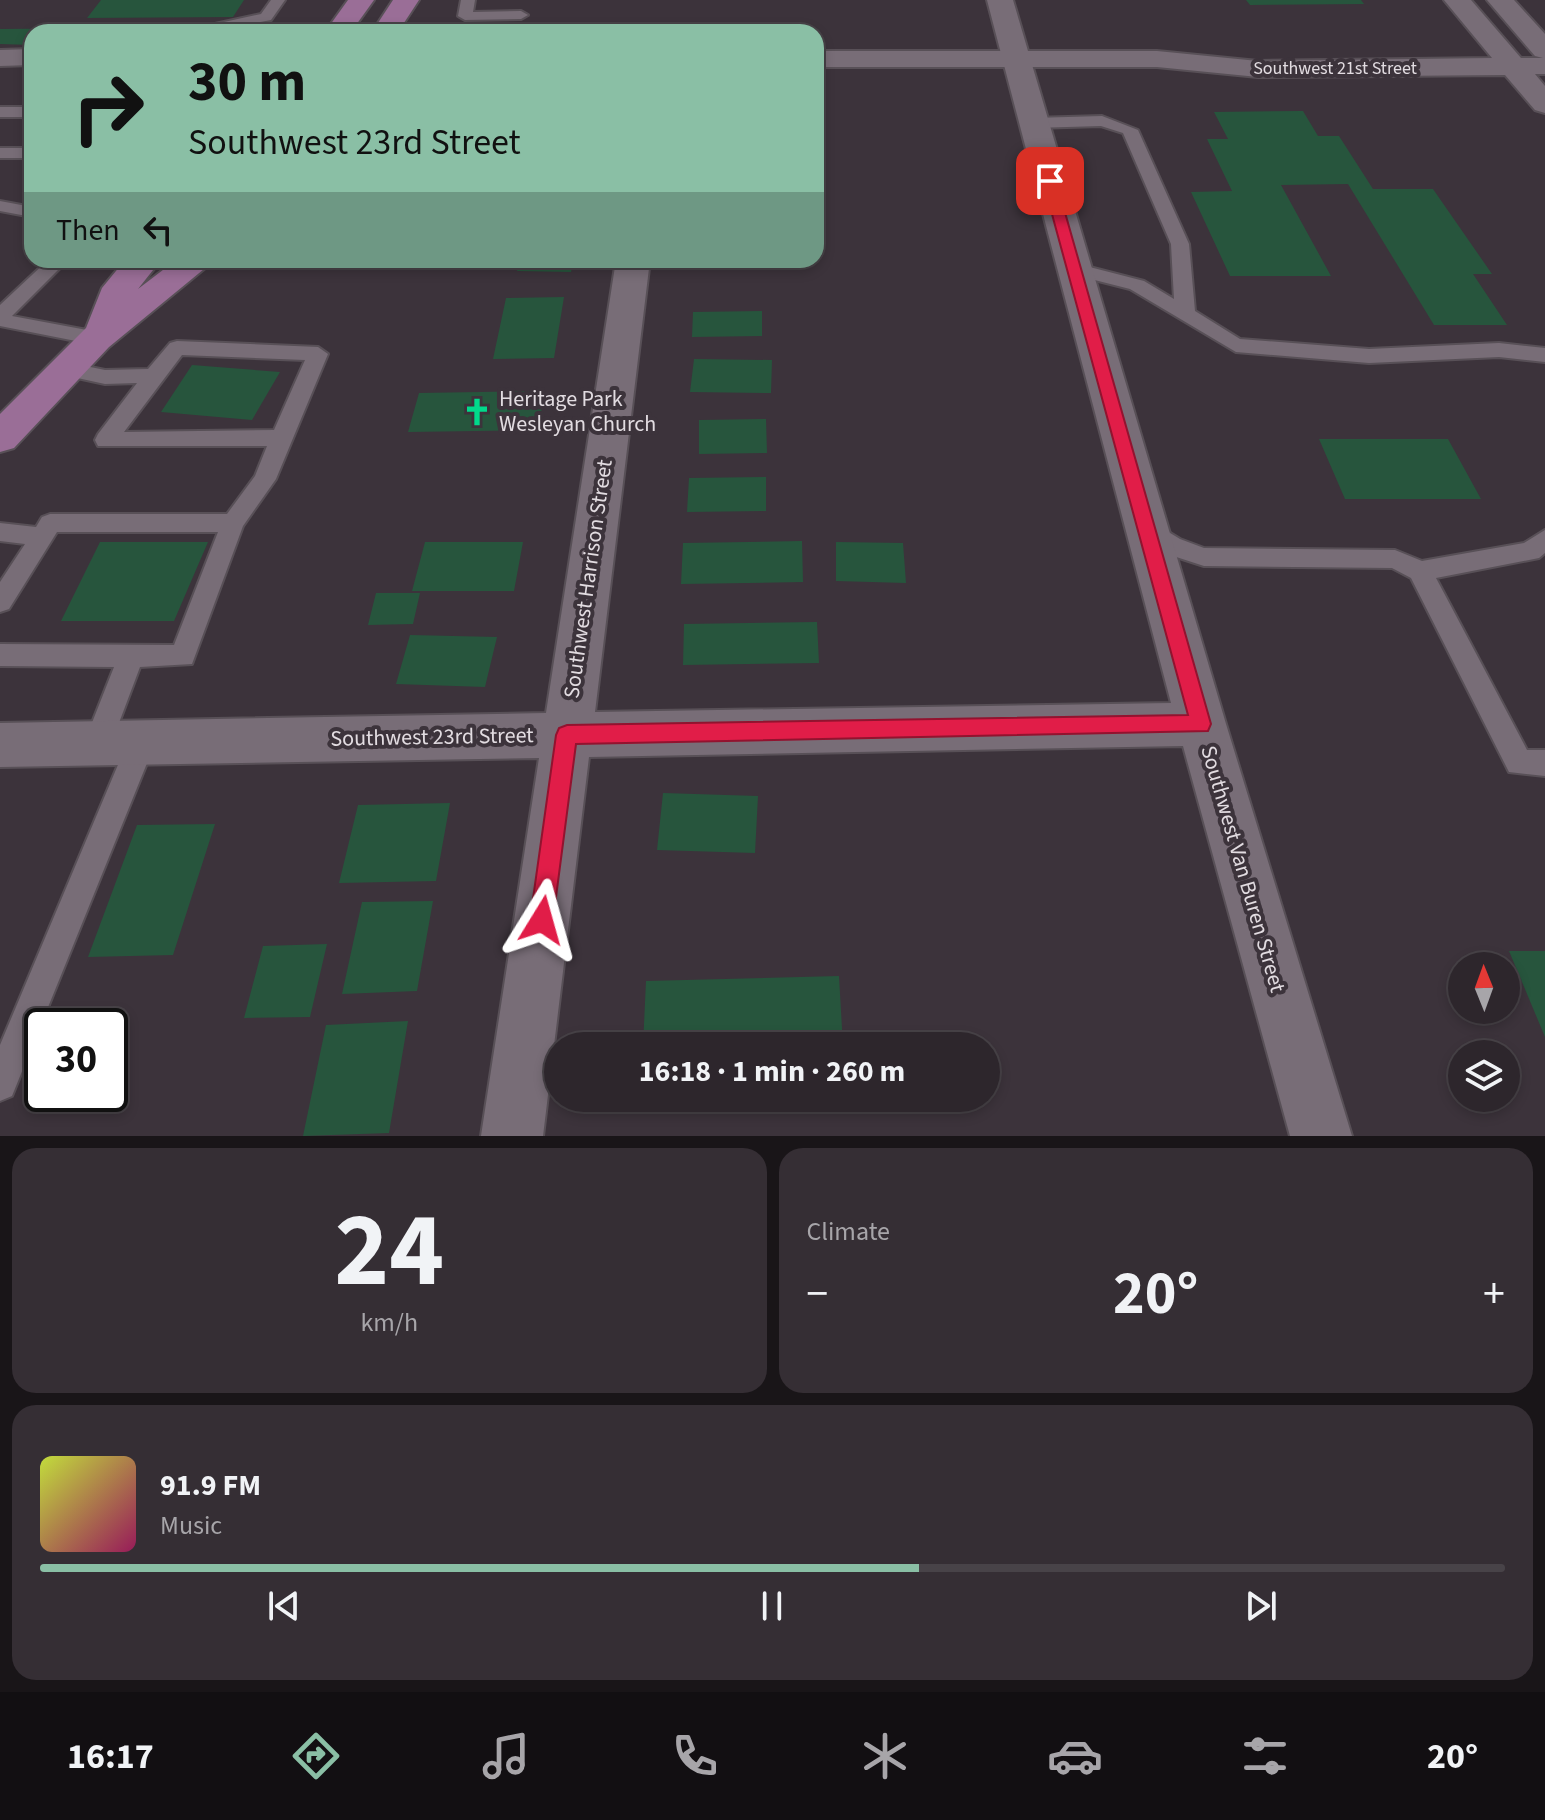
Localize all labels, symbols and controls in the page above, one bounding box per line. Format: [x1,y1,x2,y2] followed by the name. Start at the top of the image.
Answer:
[188,43,306,122] text: 30 m
[56,56,160,160] icon: right
[1253,56,1417,81] street label: Southwest 21st Street
[188,117,521,168] text: Southwest 23rd Street
[1016,147,1084,215] pin
[1028,159,1072,203] icon: arrive
[136,208,180,252] icon: left
[56,209,120,252] text: Then
[499,383,656,440] place label: Heritage Park Wesleyan Church
[462,397,492,427] church icon: Heritage Park Wesleyan Church
[555,457,621,701] street label: Southwest Harrison Street
[330,719,534,755] street label: Southwest 23rd Street
[1192,742,1294,997] street label: Southwest Van Buren Street
[500,878,584,962] position arrow
[1448,952,1520,1024] north arrow
[1448,952,1520,1112] map controls
[24,1008,128,1112] speed limit sign: 30
[1448,1040,1520,1112] button: layers
[639,1050,905,1093] text: 16:18 · 1 min · 260 m
[334,1178,444,1326] text: 24
[807,1213,890,1250] text: Climate
[1113,1252,1198,1337] text: 20°
[807,1263,828,1326] text: −
[1483,1263,1505,1326] text: +
[360,1304,418,1341] text: km/h
[160,1464,261,1507] text: 91.9 FM
[160,1507,222,1544] text: Music
[262,1584,306,1628] icon: previous
[750,1584,794,1628] icon: pause
[1239,1584,1283,1628] icon: next
[288,1728,344,1784] icon: directions
[478,1728,534,1784] icon: music
[667,1728,723,1784] icon: phone
[857,1728,913,1784] icon: climate
[1047,1728,1103,1784] icon: car
[1237,1728,1293,1784] icon: filters
[67,1731,154,1782] text: 16:17
[1427,1731,1478,1782] text: 20°

